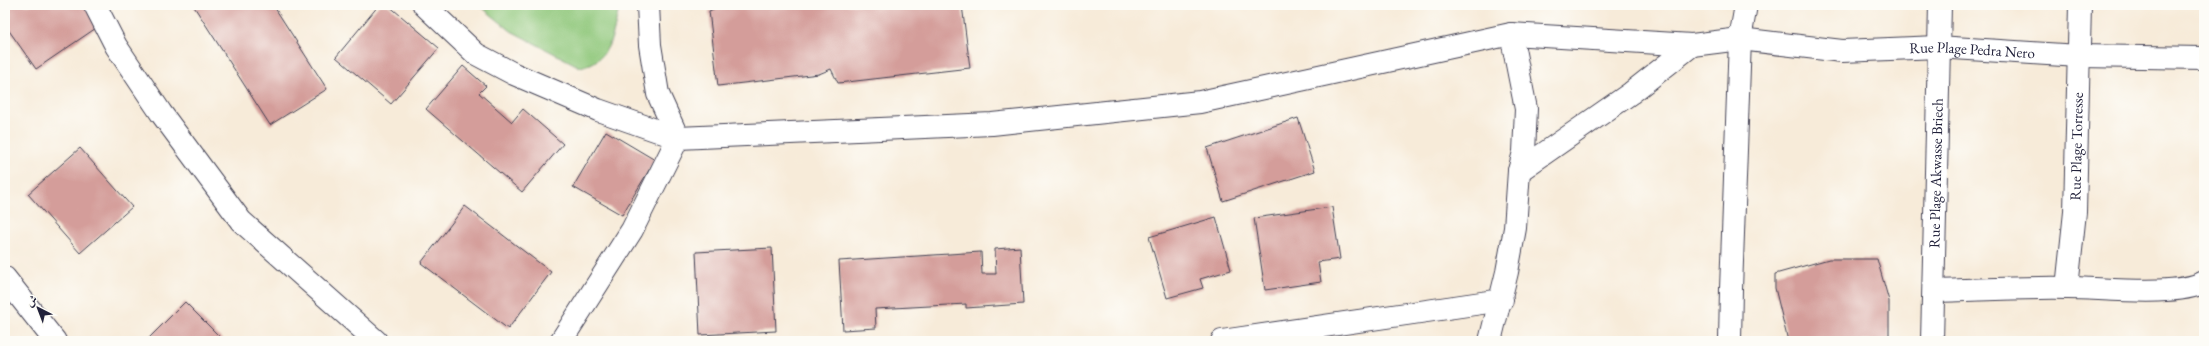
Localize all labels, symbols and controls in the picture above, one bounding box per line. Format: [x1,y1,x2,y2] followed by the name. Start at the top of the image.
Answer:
[1909,37,2036,62] street label: Rue Plage Pedra Nero
[2065,92,2087,201] street label: Rue Plage Torresse
[1924,98,1947,248] street label: Rue Plage Akwasse Briech
[18,288,58,328] north arrow
[23,292,40,309] text: ش

